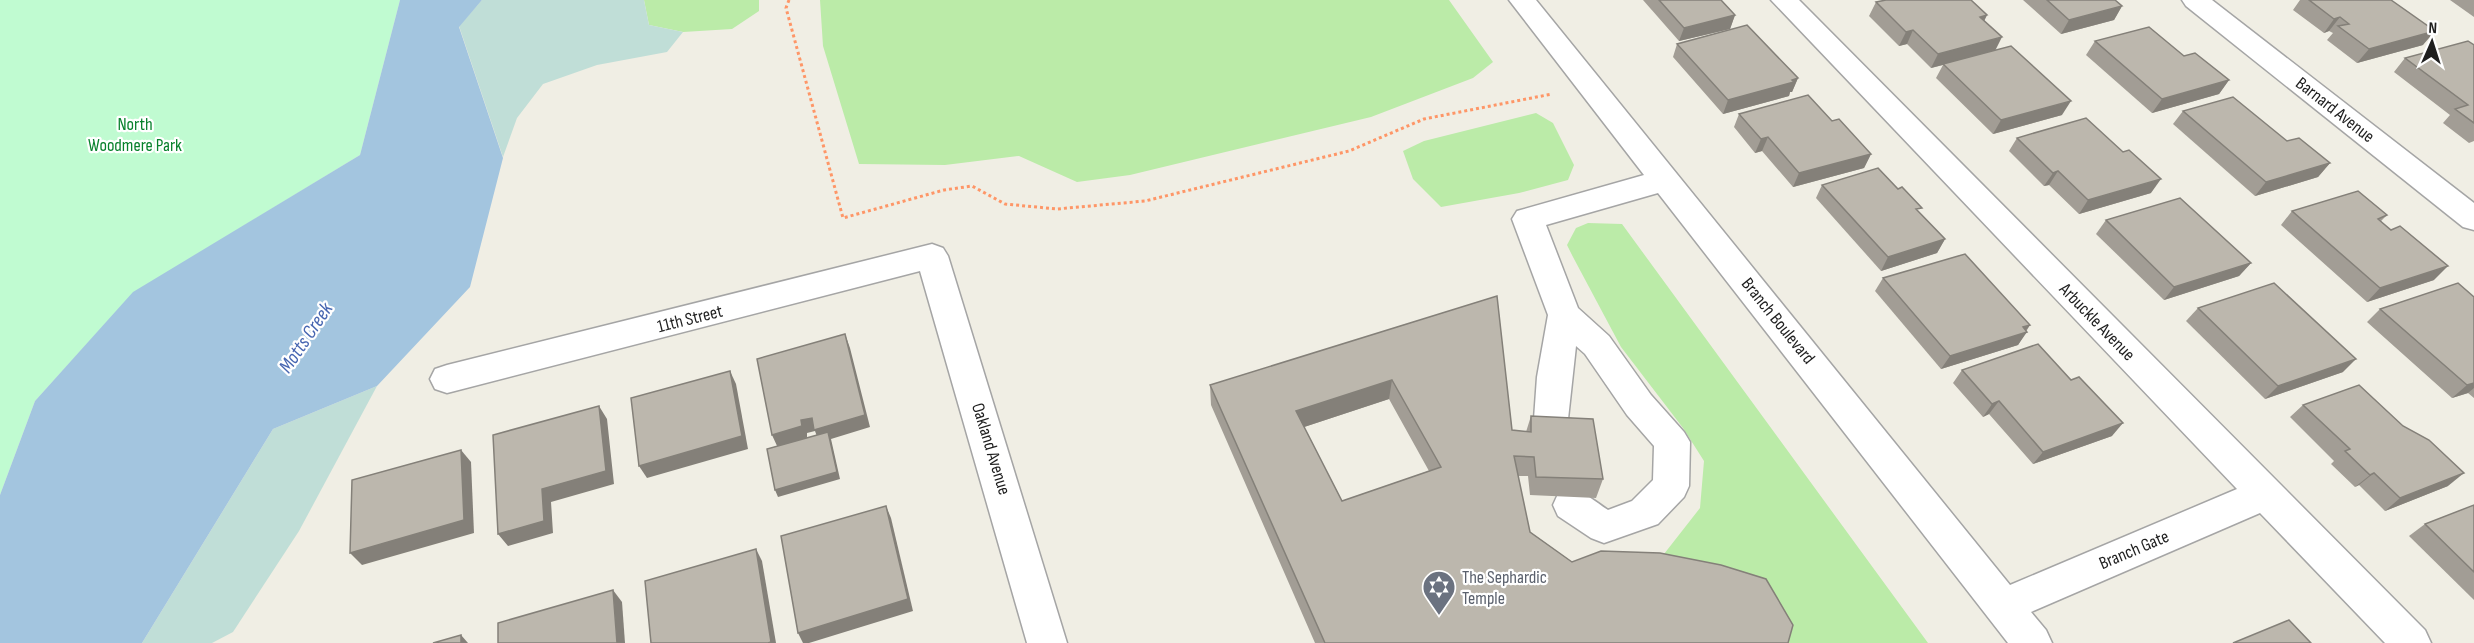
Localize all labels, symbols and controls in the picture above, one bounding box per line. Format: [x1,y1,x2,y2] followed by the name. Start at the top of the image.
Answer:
[2402,12,2462,72] north arrow
[2428,19,2437,38] text: N
[2291,73,2379,147] street label: Barnard Avenue
[88,114,182,156] park label: North Woodmere Park
[1737,274,1819,368] street label: Branch Boulevard
[2054,278,2139,365] street label: Arbuckle Avenue
[274,298,338,378] water label: Motts Creek
[655,301,725,337] street label: 11th Street
[967,401,1015,497] street label: Oakland Avenue
[2096,526,2172,574] street label: Branch Gate
[1462,567,1547,609] place label: The Sephardic Temple
[1421,569,1457,616] synagogue icon: The Sephardic Temple

